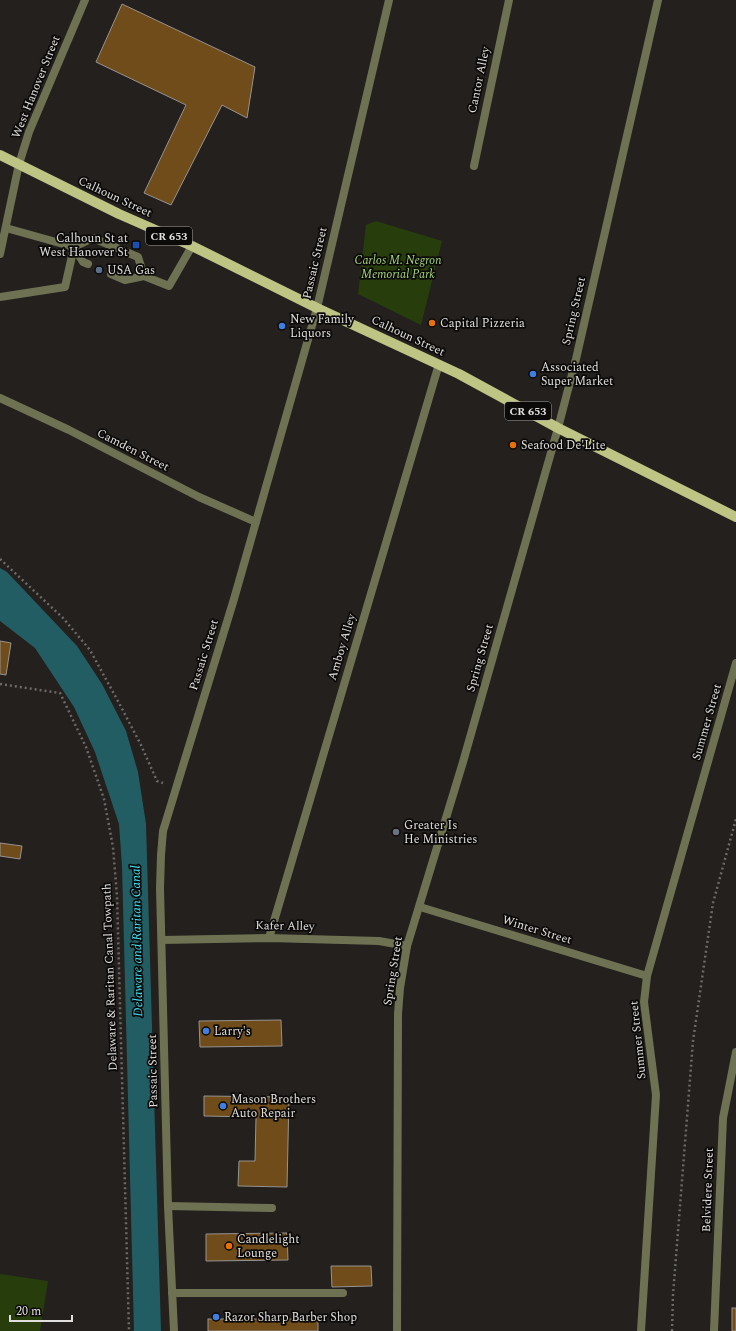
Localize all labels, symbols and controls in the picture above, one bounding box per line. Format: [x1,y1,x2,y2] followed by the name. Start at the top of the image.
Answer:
[7,33,65,141] street label: West Hanover Street
[463,44,496,115] street label: Cantor Alley
[75,172,155,222] street label: Calhoun Street
[297,225,333,301] street label: Passaic Street
[146,227,192,245] road number: CR 653
[39,229,128,262] place label: Calhoun St at West Hanover St
[131,240,141,250] marker: Calhoun St at West Hanover St
[354,251,442,284] park label: Carlos M. Negron Memorial Park
[107,261,155,280] place label: USA Gas
[94,265,104,275] marker: USA Gas
[557,275,591,347] street label: Spring Street
[290,310,355,343] place label: New Family Liquors
[368,311,448,361] street label: Calhoun Street
[440,314,525,333] place label: Capital Pizzeria
[427,318,437,328] marker: Capital Pizzeria
[277,321,287,331] marker: New Family Liquors
[541,358,613,391] place label: Associated Super Market
[528,369,538,379] marker: Associated Super Market
[505,402,551,420] road number: CR 653
[94,424,172,476] street label: Camden Street
[521,436,606,455] place label: Seafood De'Lite
[508,440,518,450] marker: Seafood De'Lite
[323,610,361,683] street label: Amboy Alley
[184,617,224,693] street label: Passaic Street
[461,622,499,694] street label: Spring Street
[687,682,727,762] street label: Summer Street
[404,816,477,849] place label: Greater Is He Ministries
[391,827,401,837] marker: Greater Is He Ministries
[126,864,148,1017] water label: Delaware and Raritan Canal
[97,883,123,1071] street label: Delaware & Raritan Canal Towpath
[500,910,574,950] street label: Winter Street
[255,916,316,936] street label: Kafer Alley
[378,935,408,1007] street label: Spring Street
[624,1000,652,1080] street label: Summer Street
[214,1022,251,1041] place label: Larry's
[201,1026,211,1036] marker: Larry's
[143,1034,163,1108] street label: Passaic Street
[231,1090,316,1123] place label: Mason Brothers Auto Repair
[218,1101,228,1111] marker: Mason Brothers Auto Repair
[697,1147,719,1233] street label: Belvidere Street
[237,1230,300,1263] place label: Candlelight Lounge
[224,1241,234,1251] marker: Candlelight Lounge
[10,1297,72,1323] scale bar
[16,1302,41,1321] text: 20 m
[224,1308,357,1327] place label: Razor Sharp Barber Shop
[211,1312,221,1322] marker: Razor Sharp Barber Shop

